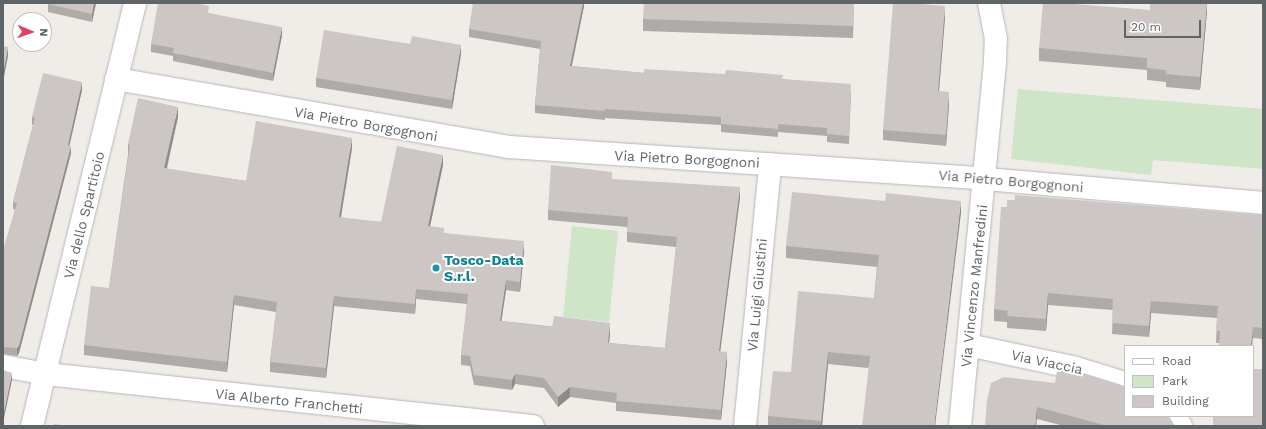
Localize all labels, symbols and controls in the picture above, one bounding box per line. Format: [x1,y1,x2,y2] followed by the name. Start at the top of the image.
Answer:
[12,12,52,52] north arrow
[1126,12,1203,38] scale bar
[1131,20,1161,34] text: 20 m
[37,28,50,37] text: N
[293,103,439,145] street label: Via Pietro Borgognoni
[614,147,760,171] street label: Via Pietro Borgognoni
[60,149,108,281] street label: Via dello Spartitoio
[938,166,1084,196] street label: Via Pietro Borgognoni
[957,203,991,369] street label: Via Vincenzo Manfredini
[744,238,770,352] street label: Via Luigi Giustini
[444,252,524,284] place label: Tosco-Data S.r.l.
[431,263,441,273] marker: Tosco-Data S.r.l.
[1124,345,1254,417] legend
[1009,346,1085,378] street label: Via Viaccia
[1162,354,1191,368] text: Road
[1162,374,1188,388] text: Park
[214,385,364,417] street label: Via Alberto Franchetti
[1162,394,1209,408] text: Building

